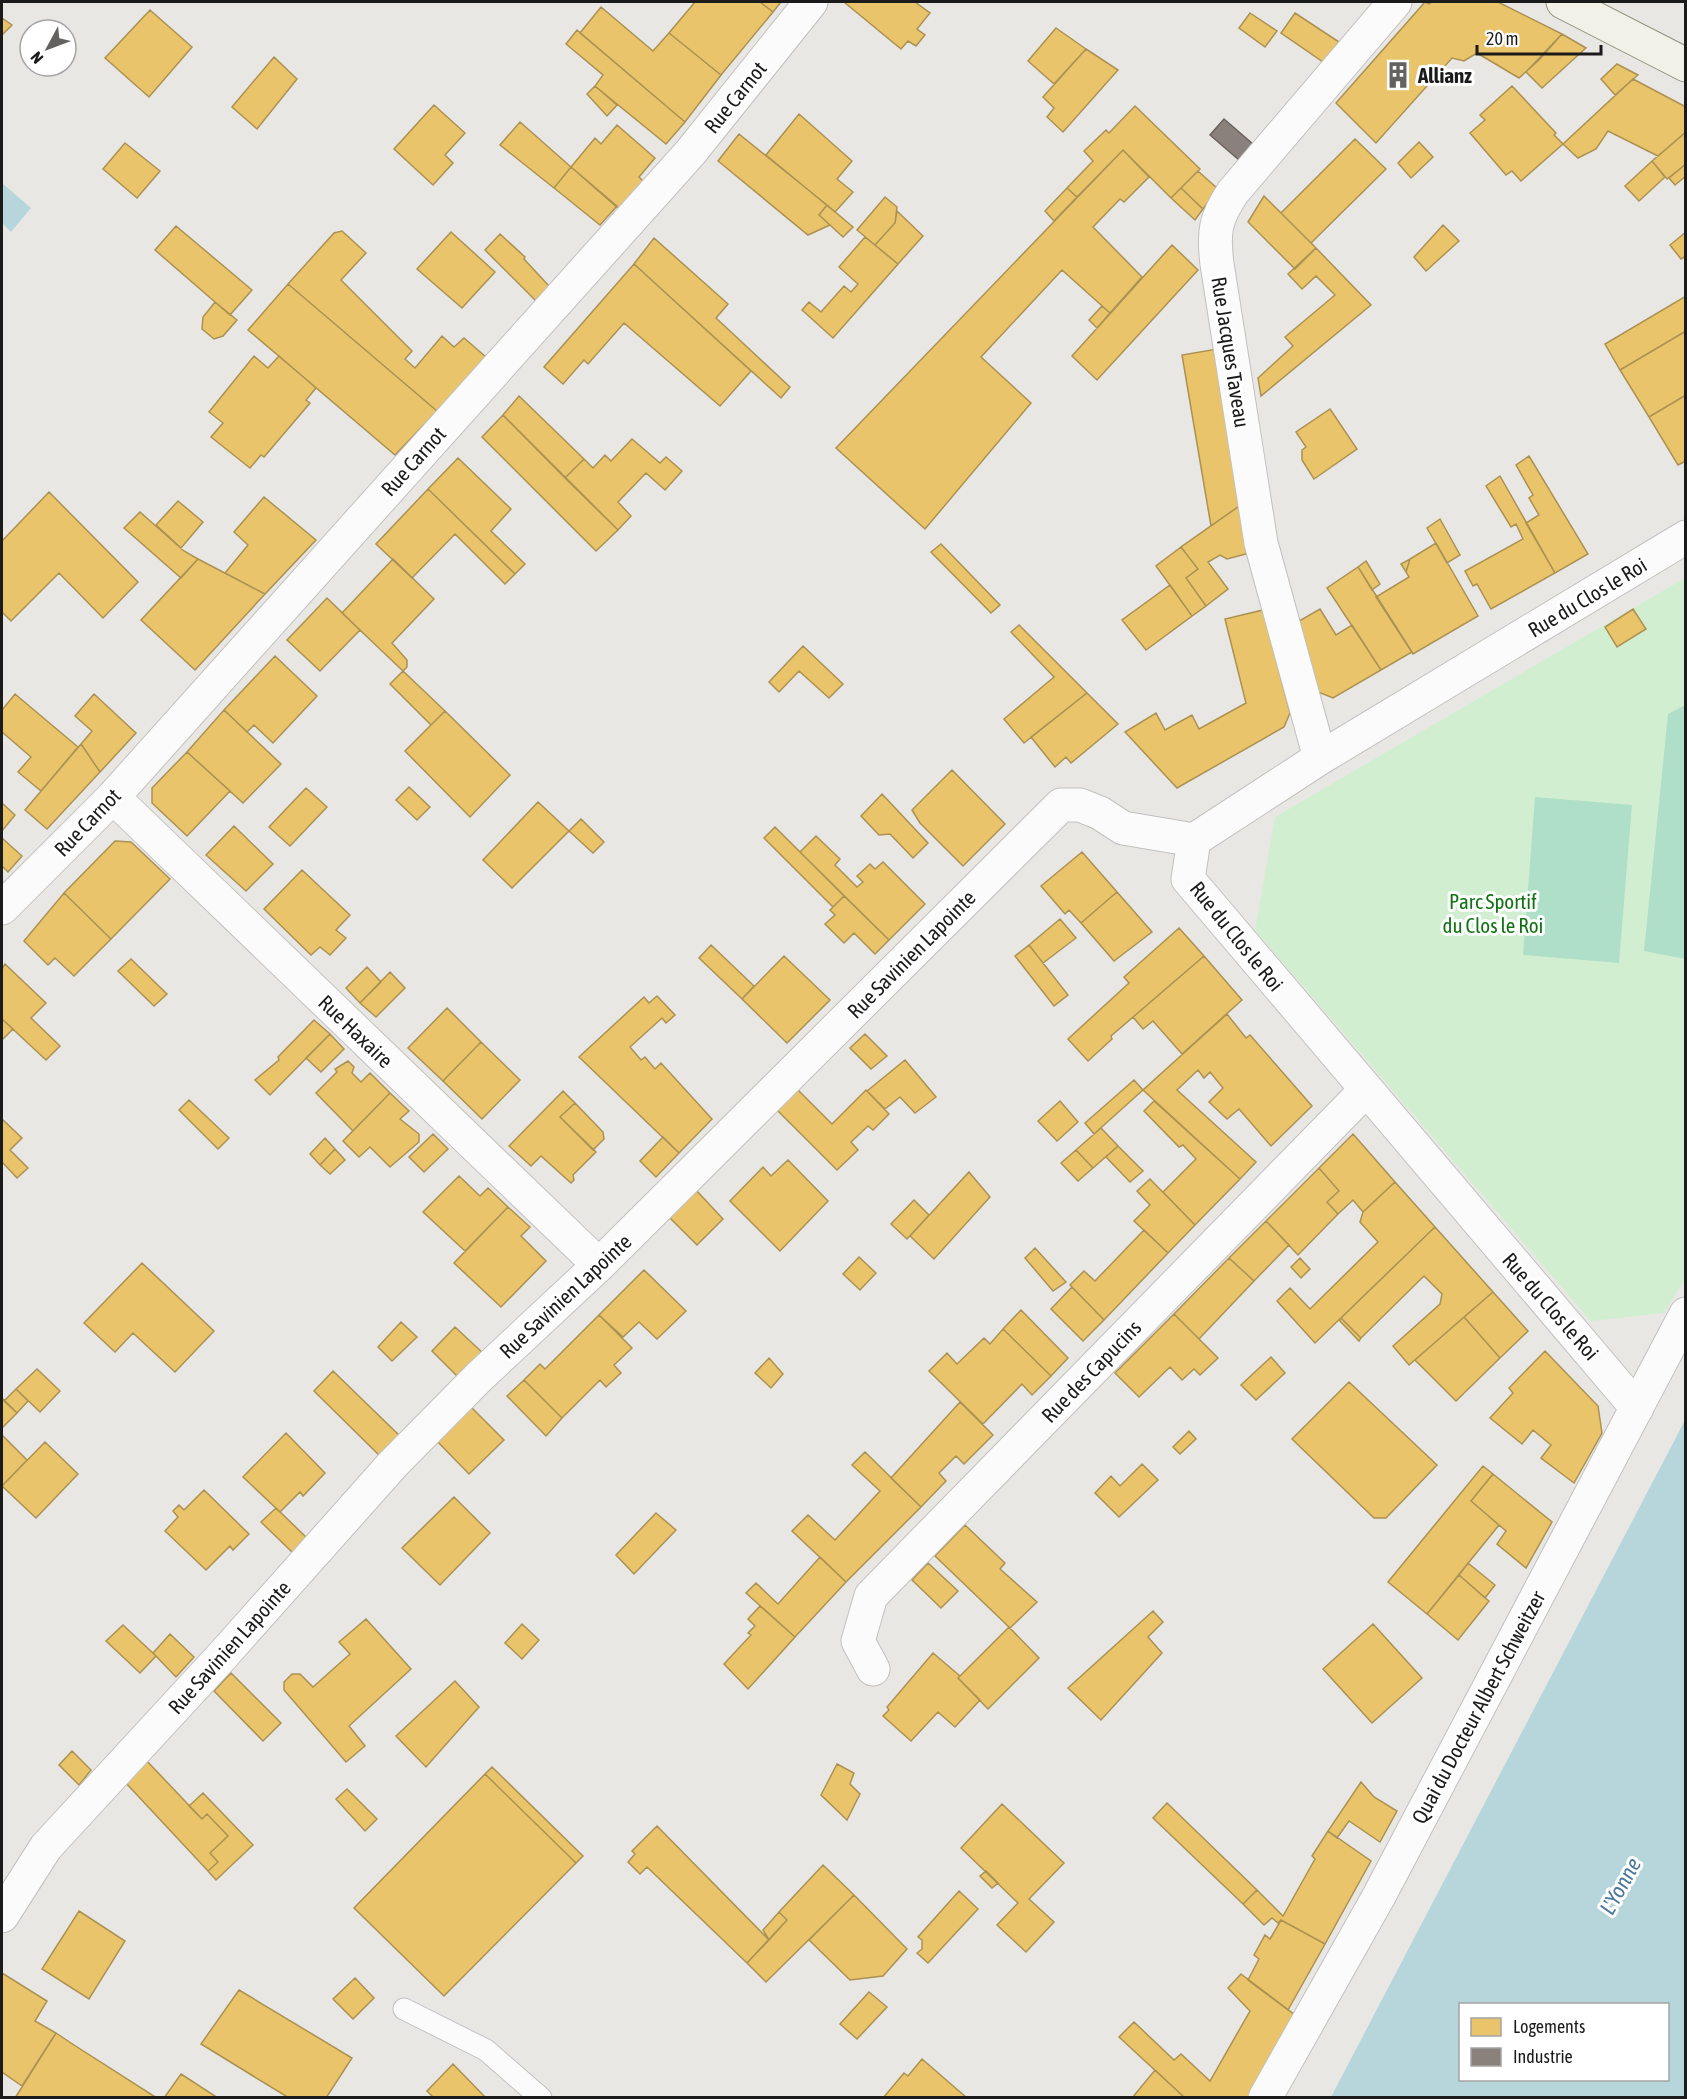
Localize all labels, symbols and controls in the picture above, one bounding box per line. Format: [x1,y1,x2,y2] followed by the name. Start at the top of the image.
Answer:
[18,18,78,78] north arrow
[1477,18,1602,56] scale bar
[1486,28,1518,49] text: 20 m
[27,48,47,67] text: N
[699,57,771,137] street label: Rue Carnot
[1383,60,1413,90] building icon: Allianz
[1417,63,1472,87] place label: Allianz
[1207,275,1255,429] street label: Rue Jacques Taveau
[376,422,450,500] street label: Rue Carnot
[1523,552,1651,642] street label: Rue du Clos le Roi
[49,783,125,861] street label: Rue Carnot
[1186,876,1288,996] street label: Rue du Clos le Roi
[842,885,980,1023] street label: Rue Savinien Lapointe
[1443,889,1543,937] park label: Parc Sportif du Clos le Roi
[314,990,398,1072] street label: Rue Haxaire
[494,1229,636,1363] street label: Rue Savinien Lapointe
[1498,1248,1604,1364] street label: Rue du Clos le Roi
[1036,1315,1146,1427] street label: Rue des Capucins
[163,1575,295,1719] street label: Rue Savinien Lapointe
[1406,1586,1550,1827] street label: Quai du Docteur Albert Schweitzer
[1594,1853,1646,1919] water label: L'Yonne
[1459,2003,1669,2081] legend
[1513,2016,1585,2037] text: Logements
[1513,2046,1573,2067] text: Industrie

